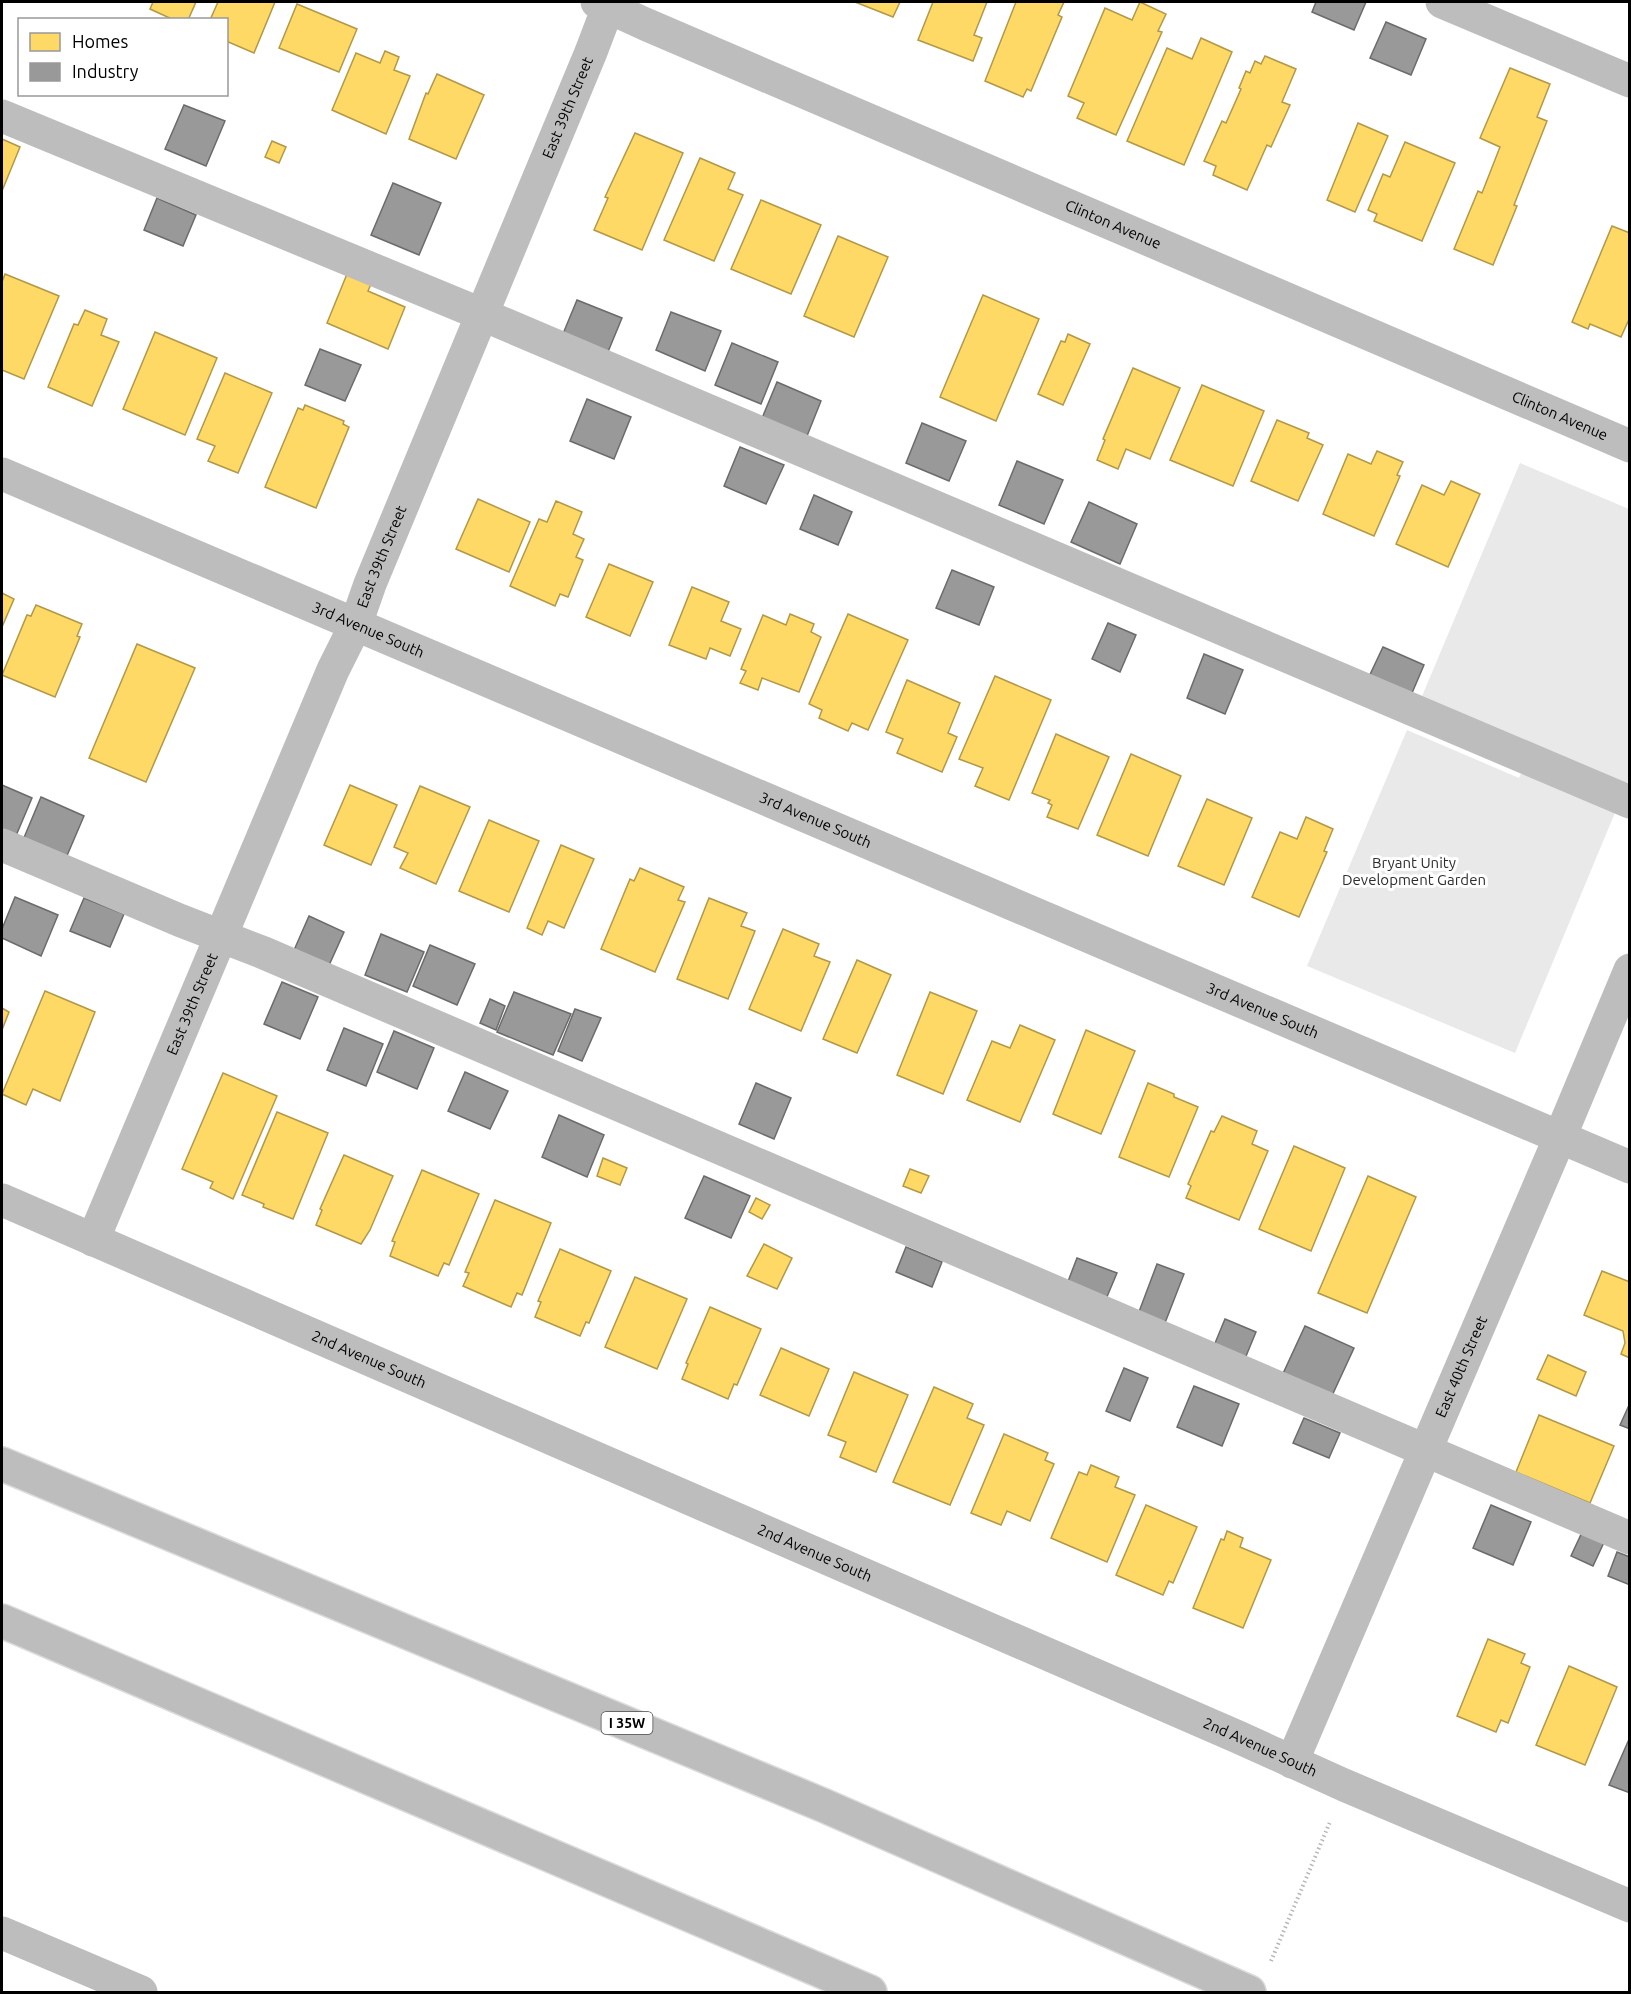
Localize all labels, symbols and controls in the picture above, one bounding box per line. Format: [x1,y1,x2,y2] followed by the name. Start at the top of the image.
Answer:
[18,18,228,96] legend
[72,31,129,51] text: Homes
[539,54,596,161] street label: East 39th Street
[72,61,139,81] text: Industry
[1063,196,1164,252] street label: Clinton Avenue
[1509,387,1610,443] street label: Clinton Avenue
[353,503,410,610] street label: East 39th Street
[310,598,427,661] street label: 3rd Avenue South
[757,788,874,851] street label: 3rd Avenue South
[1342,854,1486,888] park label: Bryant Unity Development Garden
[163,950,221,1057] street label: East 39th Street
[1204,979,1321,1041] street label: 3rd Avenue South
[1432,1313,1490,1420] street label: East 40th Street
[309,1327,429,1391] street label: 2nd Avenue South
[755,1520,875,1585] street label: 2nd Avenue South
[602,1712,652,1734] road number: I 35W
[1201,1714,1320,1780] street label: 2nd Avenue South

